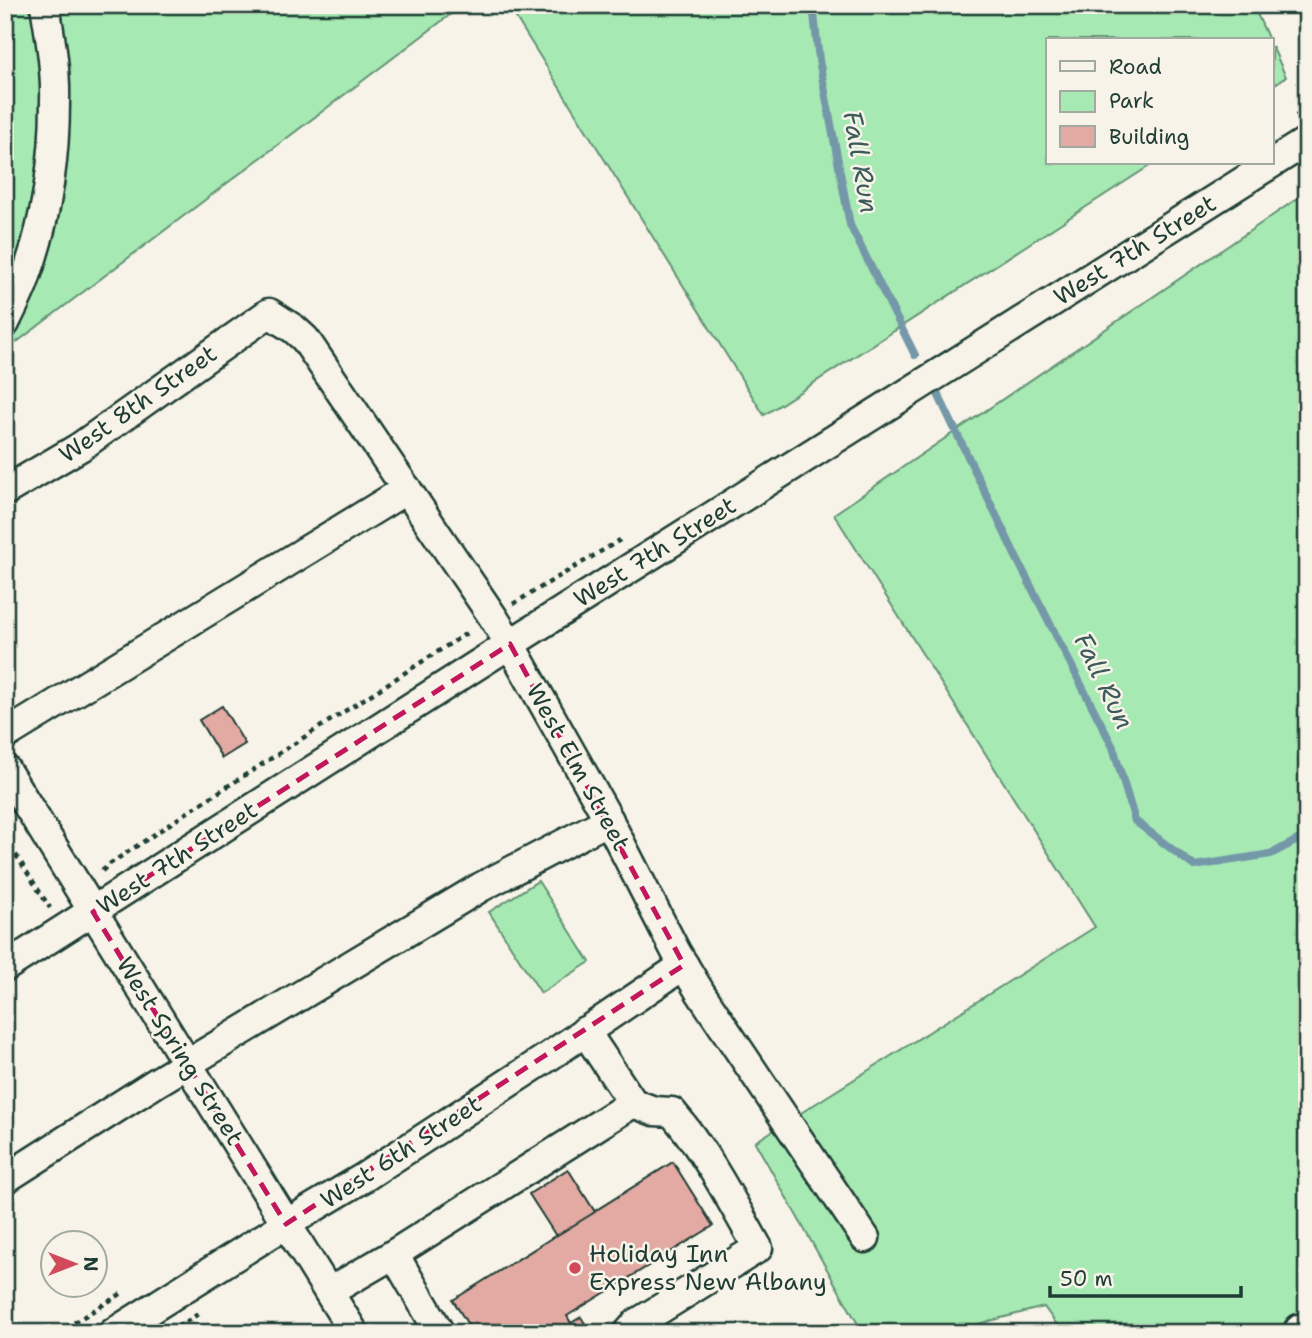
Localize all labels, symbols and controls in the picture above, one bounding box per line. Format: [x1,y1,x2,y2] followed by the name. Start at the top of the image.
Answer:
[1046,38,1274,164] legend
[1109,53,1162,81] text: Road
[1109,87,1154,115] text: Park
[835,108,888,216] water label: Fall Run
[1109,123,1189,151] text: Building
[1048,187,1222,313] street label: West 7th Street
[53,338,223,470] street label: West 8th Street
[568,489,742,615] street label: West 7th Street
[1066,627,1143,735] water label: Fall Run
[519,678,637,856] street label: West Elm Street
[90,794,264,922] street label: West 7th Street
[109,951,251,1151] street label: West Spring Street
[314,1088,488,1216] street label: West 6th Street
[38,1230,108,1300] north arrow
[589,1238,827,1298] place label: Holiday Inn Express New Albany
[1050,1254,1240,1298] scale bar
[78,1256,103,1272] text: N
[567,1260,583,1276] marker: Holiday Inn Express New Albany
[1060,1265,1113,1293] text: 50 m

